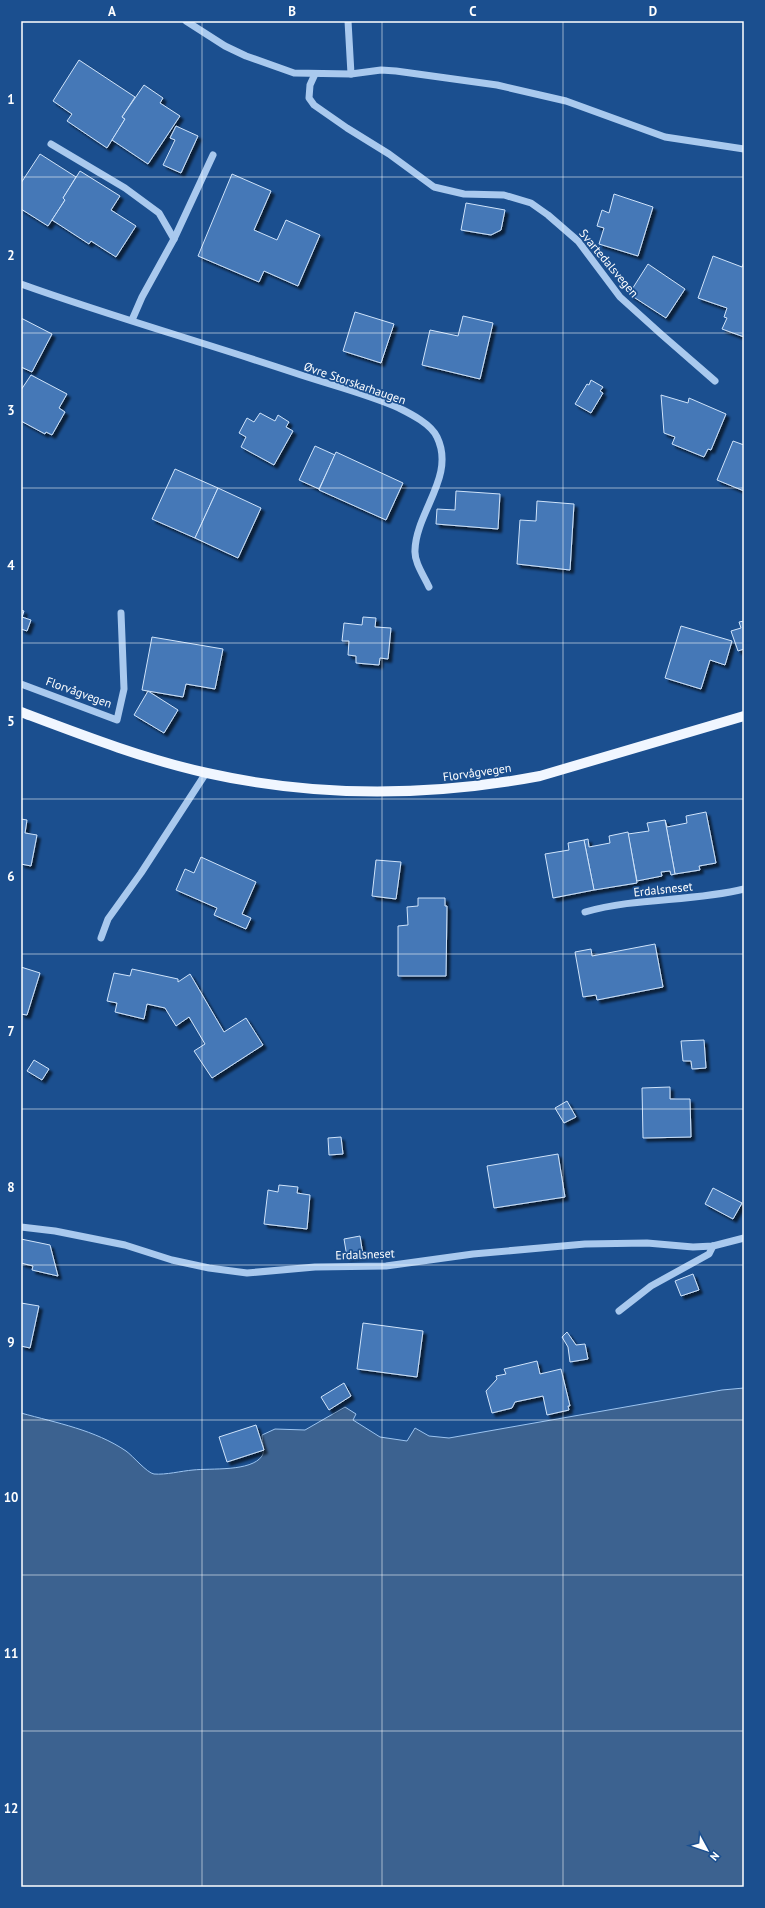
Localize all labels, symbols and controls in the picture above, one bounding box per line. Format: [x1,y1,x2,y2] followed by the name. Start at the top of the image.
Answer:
[108,3,116,20] text: A
[288,3,296,20] text: B
[469,3,477,20] text: C
[649,3,657,20] text: D
[7,91,15,108] text: 1
[576,226,642,300] street label: Svartedalsvegen
[7,247,15,264] text: 2
[302,359,408,407] street label: Øvre Storskarhaugen
[7,402,15,419] text: 3
[7,557,15,574] text: 4
[44,673,114,711] street label: Florvågvegen
[7,713,15,730] text: 5
[442,760,512,784] street label: Florvågvegen
[7,868,15,885] text: 6
[633,878,693,900] street label: Erdalsneset
[7,1023,15,1040] text: 7
[7,1179,15,1196] text: 8
[335,1245,395,1263] street label: Erdalsneset
[7,1334,15,1351] text: 9
[4,1489,18,1506] text: 10
[4,1645,18,1662] text: 11
[4,1800,18,1817] text: 12
[687,1830,727,1870] north arrow
[707,1849,722,1864] text: N

